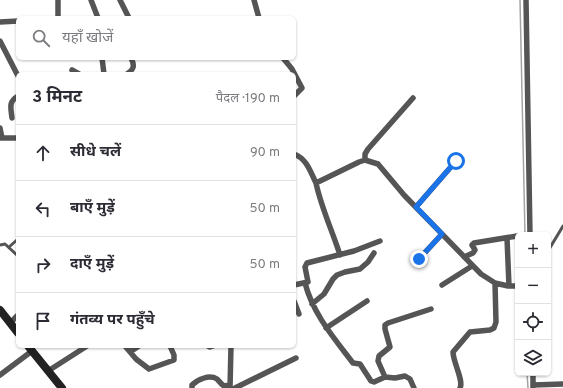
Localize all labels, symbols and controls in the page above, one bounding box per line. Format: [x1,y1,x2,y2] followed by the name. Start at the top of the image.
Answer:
[16,16,296,60] search box
[30,27,52,49] icon: search
[62,29,113,48] text: यहाँ खोजें
[32,87,82,109] text: 3 मिनट
[216,91,280,107] text: पैदल · 190 m
[32,142,54,164] icon: ahead
[70,143,121,162] text: सीधे चलें
[250,145,280,161] text: 90 m
[447,152,465,170] route start
[32,198,54,220] icon: left
[70,199,115,218] text: बाएँ मुड़ें
[250,201,280,217] text: 50 m
[515,232,551,376] map controls
[515,232,551,268] button: +
[410,250,428,268] route end
[32,254,54,276] icon: right
[70,255,114,274] text: दाएँ मुड़ें
[250,257,280,273] text: 50 m
[515,268,551,304] button: −
[515,304,551,340] button: locate
[32,310,54,332] icon: arrive
[70,311,155,330] text: गंतव्य पर पहुँचे
[515,340,551,376] button: layers

